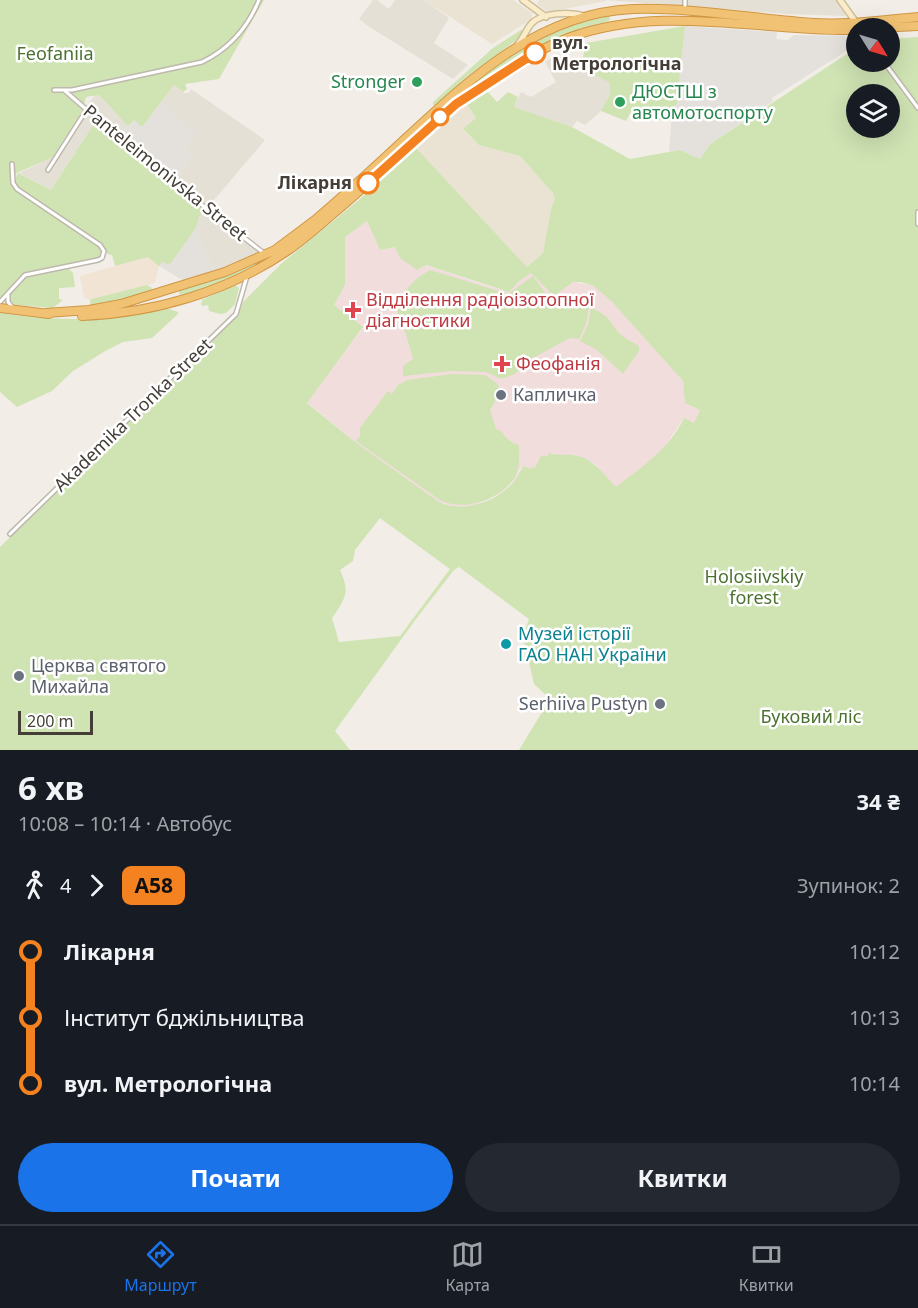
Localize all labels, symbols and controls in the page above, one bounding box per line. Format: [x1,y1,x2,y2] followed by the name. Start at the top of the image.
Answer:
[846,18,900,72] north arrow
[846,18,900,138] map controls
[552,30,682,75] place label: вул. Метрологічна
[16,41,94,65] park label: Feofaniia
[524,42,546,64] marker: вул. Метрологічна
[331,69,406,93] place label: Stronger
[410,75,424,89] marker: Stronger
[632,79,774,124] place label: ДЮСТШ з автомотоспорту
[846,84,900,138] button: layers
[613,95,627,109] marker: ДЮСТШ з автомотоспорту
[79,99,253,246] street label: Panteleimonivska Street
[431,108,449,126] unlabelled marker
[278,170,352,194] place label: Лікарня
[357,172,379,194] marker: Лікарня
[366,287,595,332] place label: Відділення радіоізотопної діагностики
[344,301,362,319] marker: Відділення радіоізотопної діагностики
[48,332,217,496] street label: Akademika Tronka Street
[516,351,601,375] place label: Феофанія
[493,355,511,373] marker: Феофанія
[513,382,597,406] place label: Капличка
[494,388,508,402] marker: Капличка
[705,564,804,609] park label: Holosiivskiy forest
[518,621,667,666] place label: Музей історії ГАО НАН України
[499,637,513,651] marker: Музей історії ГАО НАН України
[31,653,166,698] place label: Церква святого Михайла
[12,669,26,683] marker: Церква святого Михайла
[519,691,648,715] place label: Serhiiva Pustyn
[653,697,667,711] marker: Serhiiva Pustyn
[760,704,862,728] park label: Буковий ліс
[18,708,93,736] scale bar
[27,710,74,732] text: 200 m
[18,765,84,810] text: 6 хв
[857,786,900,816] text: 34 ₴
[18,810,232,837] text: 10:08 – 10:14 · Автобус
[18,869,51,902] icon: walk
[80,869,113,902] icon: forward
[134,871,173,899] text: А58
[60,872,71,899] text: 4
[797,872,900,899] text: Зупинок: 2
[64,936,155,966] text: Лікарня
[849,938,900,965] text: 10:12
[64,1002,305,1032] text: Інститут бджільництва
[849,1004,900,1031] text: 10:13
[64,1068,272,1098] text: вул. Метрологічна
[849,1070,900,1097] text: 10:14
[18,1143,453,1212] button: Почати
[465,1143,900,1212] button: Квитки
[124,1238,197,1296] tab: Маршрут
[445,1238,490,1296] tab: Карта
[739,1238,794,1296] tab: Квитки

